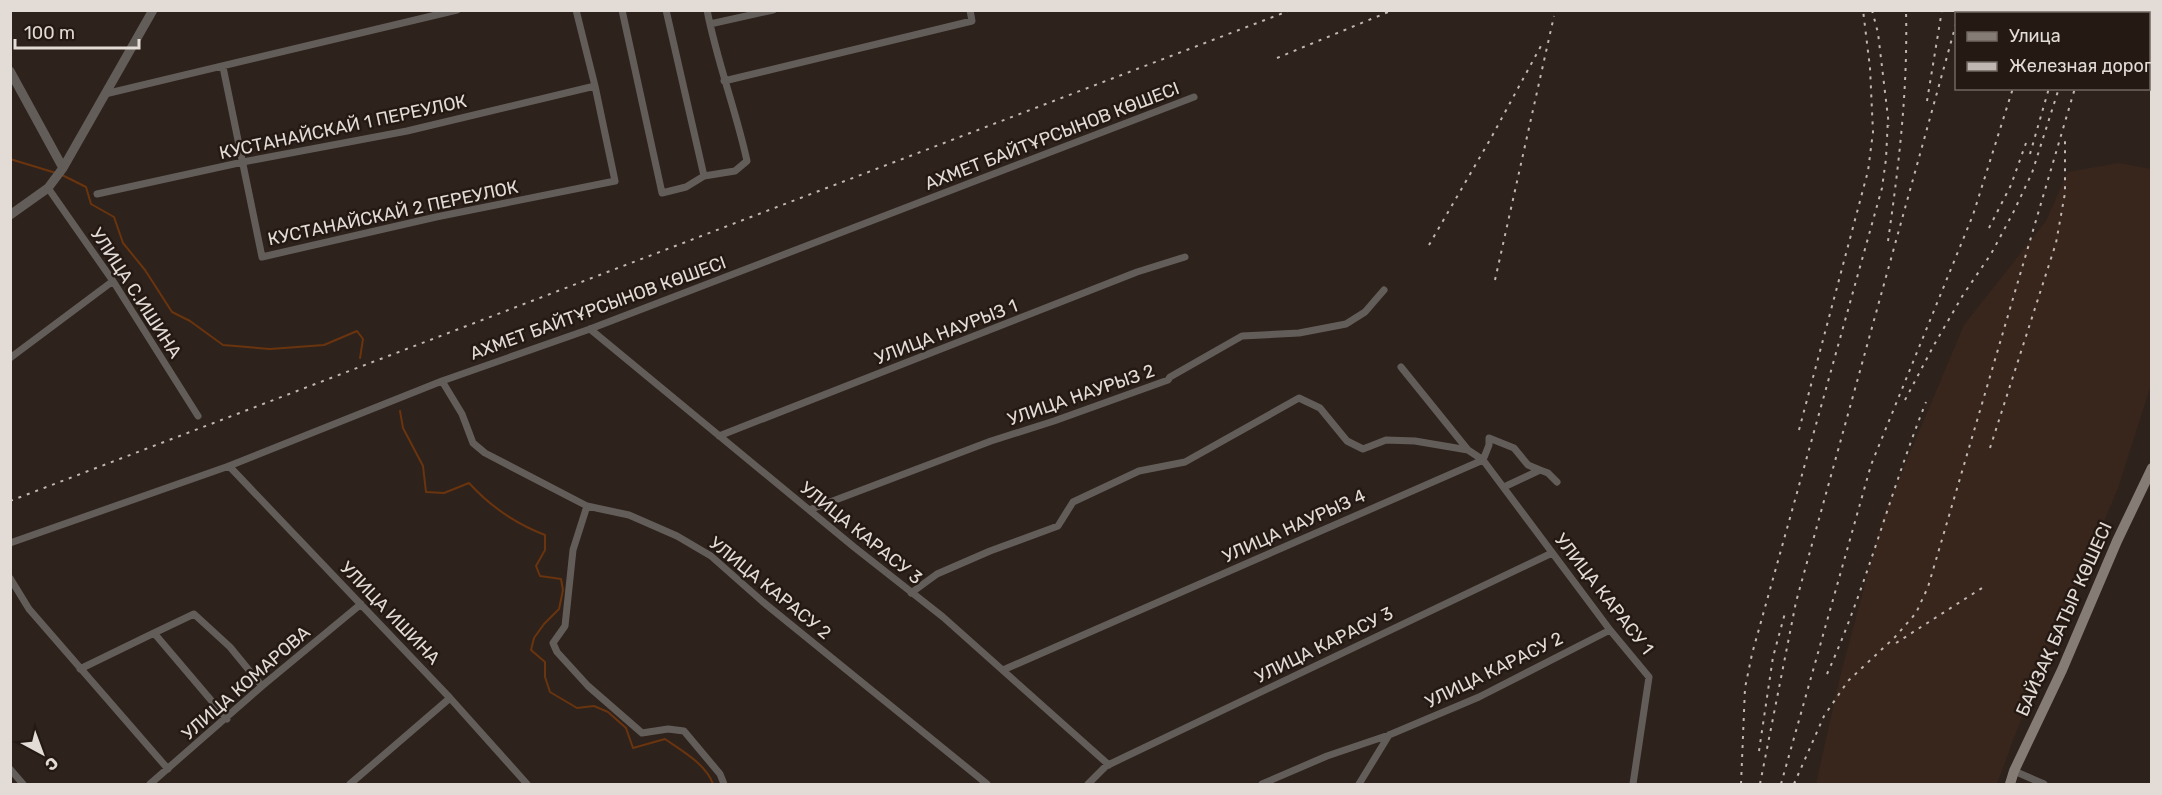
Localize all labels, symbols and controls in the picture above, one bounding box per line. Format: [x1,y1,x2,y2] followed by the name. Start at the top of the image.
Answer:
[15,12,140,50] scale bar
[1955,12,2150,90] legend
[24,22,75,44] text: 100 m
[2009,25,2061,47] text: Улица
[2009,55,2162,77] text: Железная дорога
[922,77,1182,195] street label: АХМЕТ БАЙТҰРСЫНОВ КӨШЕСІ
[217,90,469,164] street label: КУСТАНАЙСКАЙ 1 ПЕРЕУЛОК
[266,176,520,250] street label: КУСТАНАЙСКАЙ 2 ПЕРЕУЛОК
[86,224,186,362] street label: УЛИЦА С.ИШИНА
[467,251,729,365] street label: АХМЕТ БАЙТҰРСЫНОВ КӨШЕСІ
[872,295,1020,369] street label: УЛИЦА НАУРЫЗ 1
[1005,360,1157,430] street label: УЛИЦА НАУРЫЗ 2
[795,477,927,589] street label: УЛИЦА КАРАСУ 3
[1219,485,1369,567] street label: УЛИЦА НАУРЫЗ 4
[2011,519,2117,719] street label: БАЙЗАҚ БАТЫР КӨШЕСІ
[1550,529,1658,659] street label: УЛИЦА КАРАСУ 1
[705,532,835,644] street label: УЛИЦА КАРАСУ 2
[335,557,445,669] street label: УЛИЦА ИШИНА
[1251,602,1397,688] street label: УЛИЦА КАРАСУ 3
[177,621,315,745] street label: УЛИЦА КОМАРОВА
[1422,627,1566,713] street label: УЛИЦА КАРАСУ 2
[12,723,72,783] north arrow
[41,753,62,775] text: С

